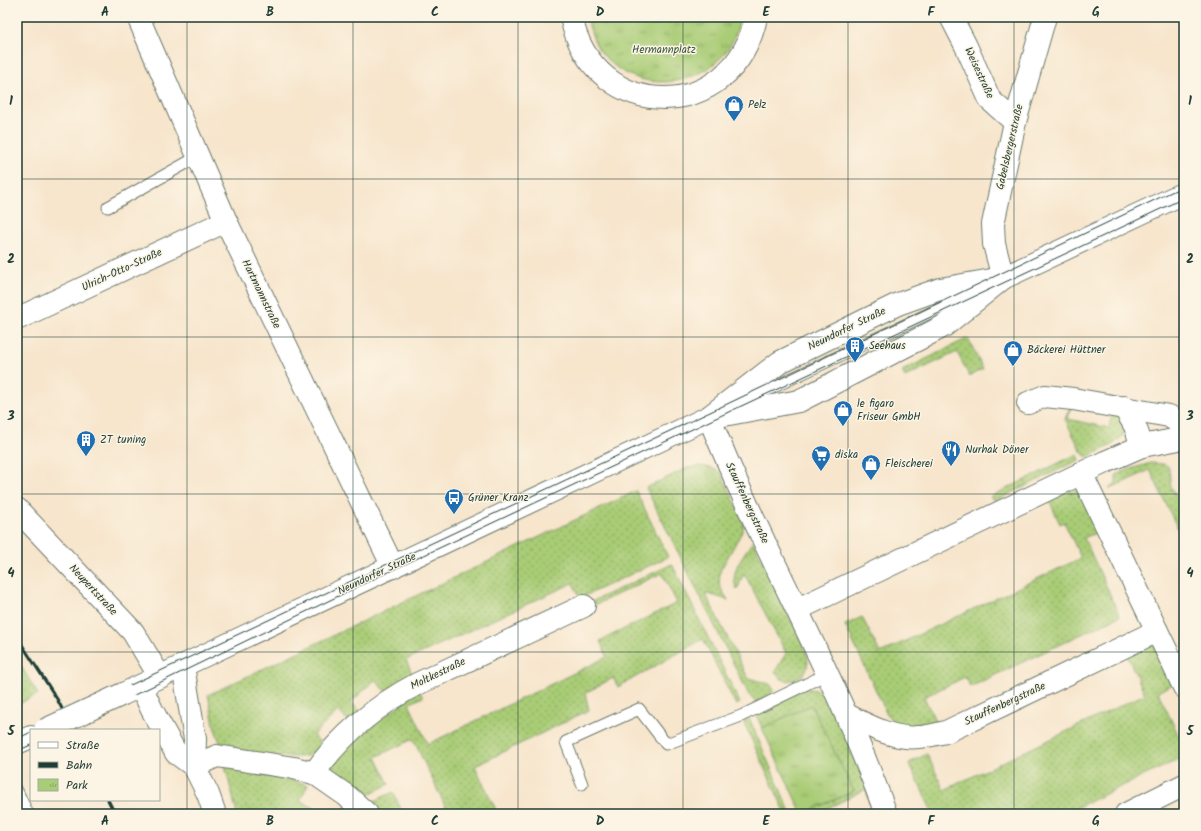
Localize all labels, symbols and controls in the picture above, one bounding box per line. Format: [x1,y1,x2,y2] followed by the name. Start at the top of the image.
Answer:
[101,2,109,23] text: A
[266,2,274,23] text: B
[431,2,439,23] text: C
[596,2,605,23] text: D
[762,2,770,23] text: E
[927,2,935,23] text: F
[1092,2,1100,23] text: G
[632,41,696,59] park label: Hermannplatz
[959,44,999,102] street label: Weisestraße
[9,91,13,112] text: 1
[1188,91,1192,112] text: 1
[723,94,745,122] shop icon: Pelz
[748,96,767,114] place label: Pelz
[991,102,1029,192] street label: Gabelsbergerstraße
[79,243,165,297] street label: Ulrich-Otto-Straße
[7,249,15,270] text: 2
[1186,249,1194,270] text: 2
[236,256,286,332] street label: Hartmannstraße
[805,302,889,356] street label: Neundorfer Straße
[844,335,866,363] building icon: Seehaus
[869,337,906,355] place label: Seehaus
[1002,339,1024,367] shop icon: Bäckerei Hüttner
[1027,341,1107,359] place label: Bäckerei Hüttner
[857,395,921,426] place label: le figaro Friseur GmbH
[832,399,854,427] shop icon: le figaro Friseur GmbH
[6,406,15,427] text: 3
[1185,406,1194,427] text: 3
[75,429,97,457] building icon: ZT tuning
[100,431,146,449] place label: ZT tuning
[940,439,962,467] restaurant icon: Nurhak Döner
[965,441,1030,459] place label: Nurhak Döner
[810,444,832,472] supermarket icon: diska
[835,446,858,464] place label: diska
[860,453,882,481] shop icon: Fleischerei
[885,455,933,473] place label: Fleischerei
[720,459,774,547] street label: Stauffenbergstraße
[443,487,465,515] bus stop icon: Grüner Kranz
[468,489,529,507] place label: Grüner Kranz
[335,548,419,600] street label: Neundorfer Straße
[64,560,122,620] street label: Neupertstraße
[7,563,15,584] text: 4
[1186,563,1194,584] text: 4
[407,653,469,695] street label: Moltkestraße
[961,677,1049,731] street label: Stauffenbergstraße
[7,721,16,742] text: 5
[1186,721,1195,742] text: 5
[30,729,160,801] legend
[66,736,100,755] text: Straße
[66,756,92,775] text: Bahn
[66,776,88,795] text: Park
[101,811,109,831] text: A
[266,811,274,831] text: B
[431,811,439,831] text: C
[596,811,605,831] text: D
[762,811,770,831] text: E
[927,811,935,831] text: F
[1092,811,1100,831] text: G

